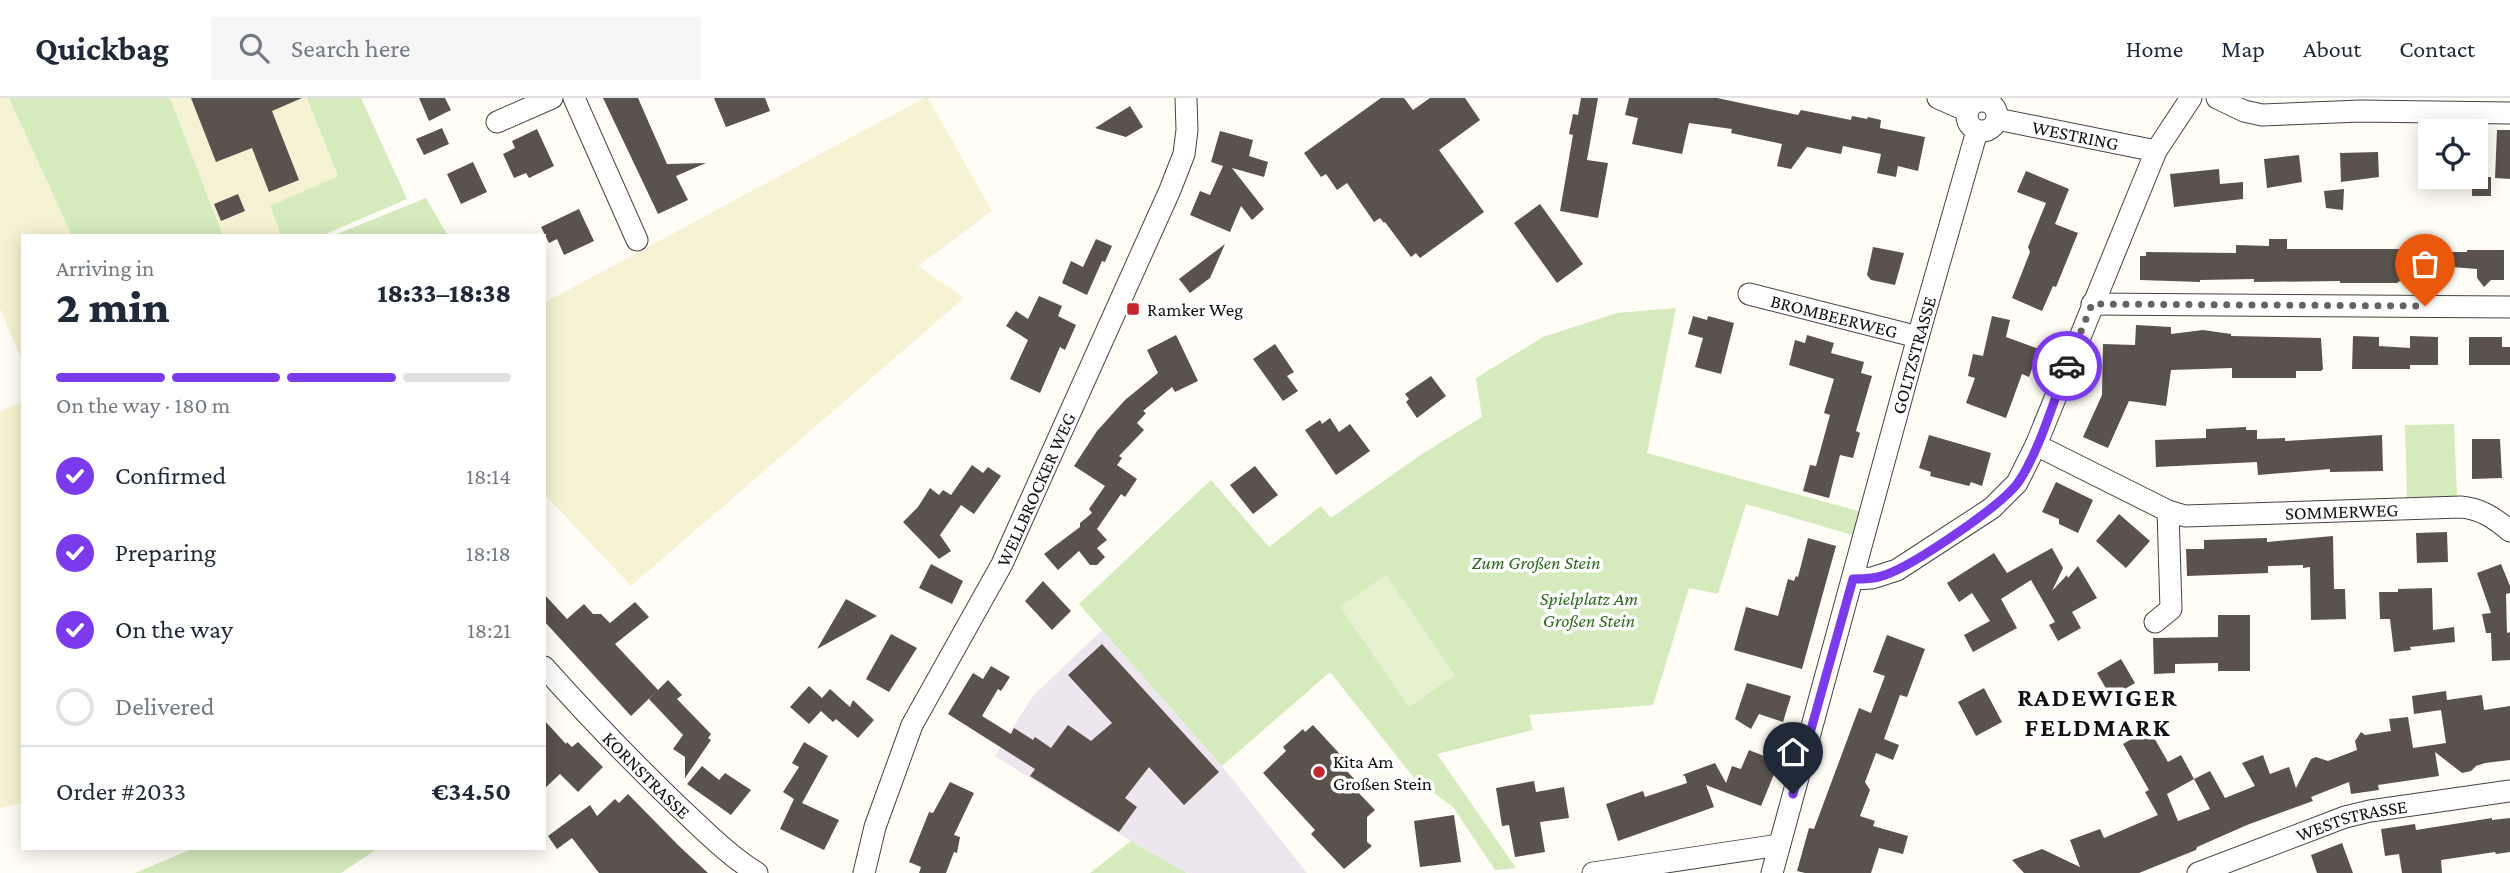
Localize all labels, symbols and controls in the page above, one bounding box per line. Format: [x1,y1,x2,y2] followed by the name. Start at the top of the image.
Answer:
[211,17,701,80] search box
[235,29,273,67] icon: search
[35,30,169,67] text: Quickbag
[291,34,410,63] text: Search here
[2126,35,2183,62] text: Home
[2221,35,2265,62] text: Map
[2303,35,2361,62] text: About
[2399,35,2475,62] text: Contact
[2030,116,2120,154] street label: WESTRING
[2418,119,2488,189] map controls
[2418,119,2488,189] button: locate
[2395,234,2455,306] pin
[2406,245,2444,283] icon: bag
[56,255,154,281] text: Arriving in
[377,279,511,308] text: 18:33–18:38
[56,281,170,332] text: 2 min
[1768,290,1900,342] street label: BROMBEERWEG
[1888,294,1940,416] street label: GOLTZSTRASSE
[1147,299,1243,320] place label: Ramker Weg
[1125,301,1141,317] marker: Ramker Weg
[2032,331,2102,401] courier
[2048,347,2086,385] icon: car
[56,392,230,418] text: On the way · 180 m
[992,409,1080,570] street label: WELLBROCKER WEG
[56,457,94,495] icon: check
[115,461,226,490] text: Confirmed
[466,463,511,489] text: 18:14
[2285,499,2399,524] street label: SOMMERWEG
[56,534,94,572] icon: check
[115,538,216,567] text: Preparing
[466,540,511,566] text: 18:18
[1471,552,1601,573] park label: Zum Großen Stein
[1540,588,1638,631] park label: Spielplatz Am Großen Stein
[56,611,94,649] icon: check
[115,615,233,644] text: On the way
[467,617,511,643] text: 18:21
[2017,683,2179,742] district label: RADEWIGER FELDMARK
[115,692,214,721] text: Delivered
[1763,722,1823,794] pin
[598,727,694,823] street label: KORNSTRASSE
[1774,733,1812,771] icon: home
[1333,751,1432,794] place label: Kita Am Großen Stein
[1311,764,1327,780] marker: Kita Am Großen Stein
[56,777,186,806] text: Order #2033
[431,777,511,806] text: €34.50
[2293,796,2409,846] street label: WESTSTRASSE

